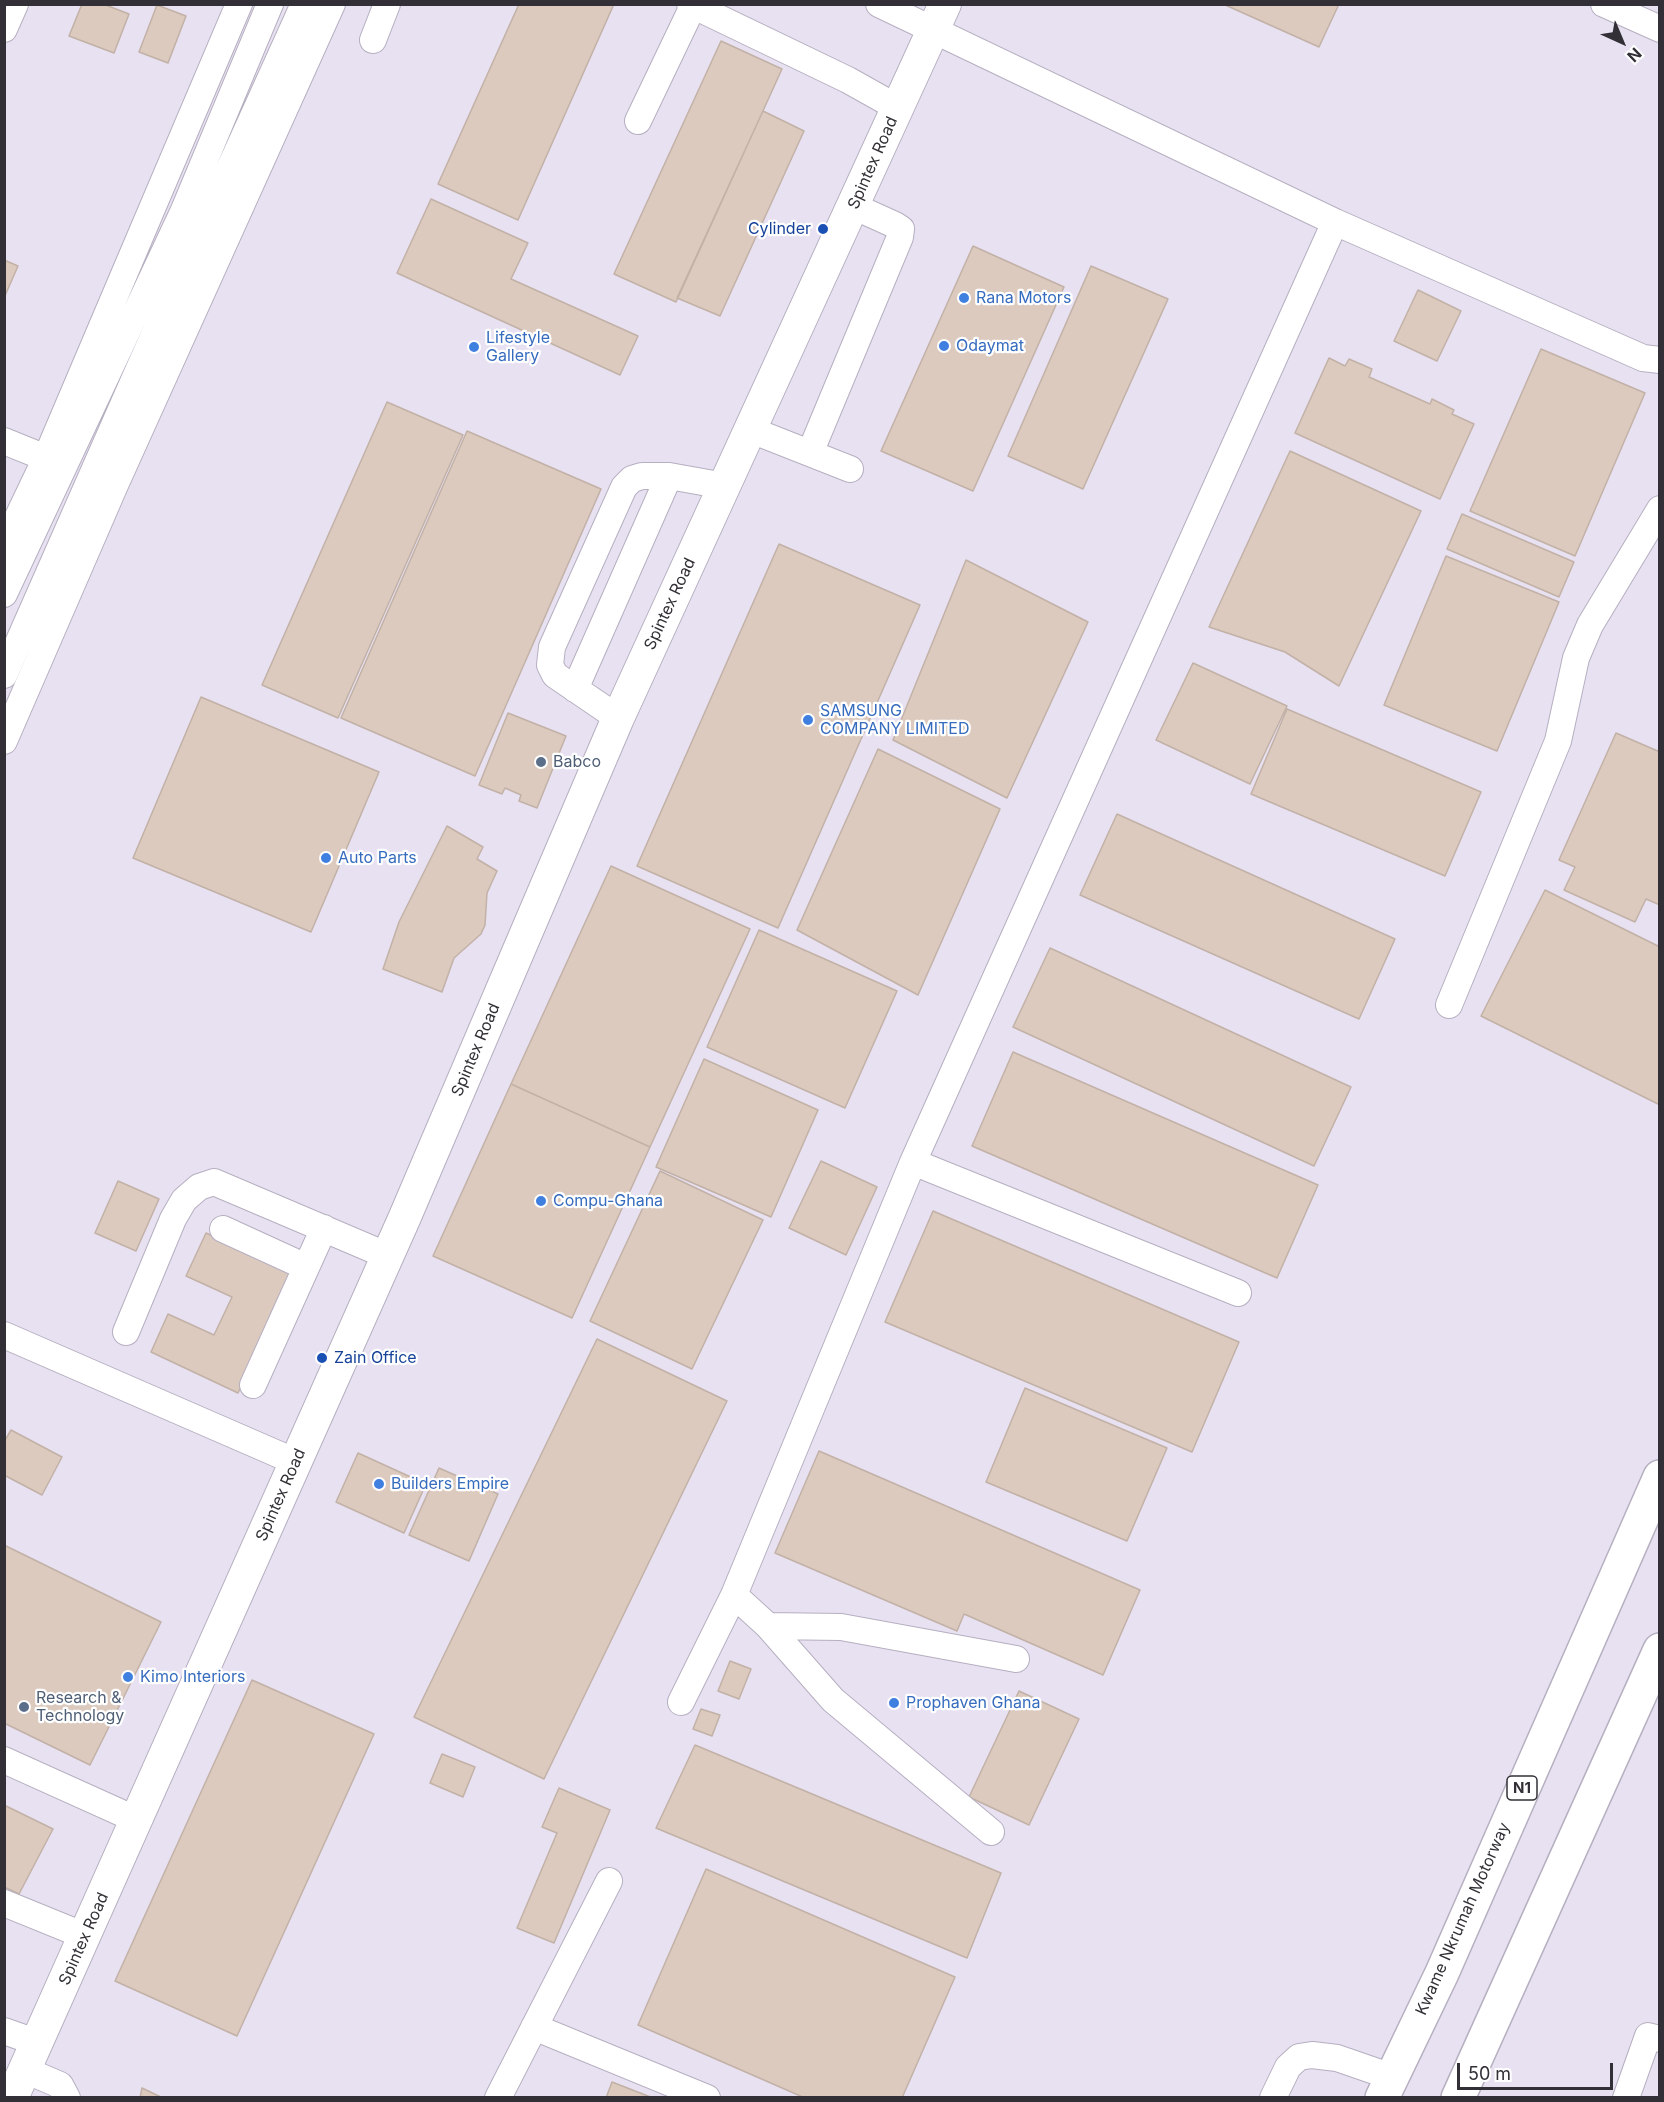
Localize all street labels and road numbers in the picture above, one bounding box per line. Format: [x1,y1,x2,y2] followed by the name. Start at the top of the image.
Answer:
[844,114,902,212] street label: Spintex Road
[640,555,700,653] street label: Spintex Road
[448,1001,504,1099] street label: Spintex Road
[252,1446,310,1544] street label: Spintex Road
[1507,1776,1537,1800] road number: N1
[1412,1820,1514,2018] street label: Kwame Nkrumah Motorway
[55,1890,113,1988] street label: Spintex Road

